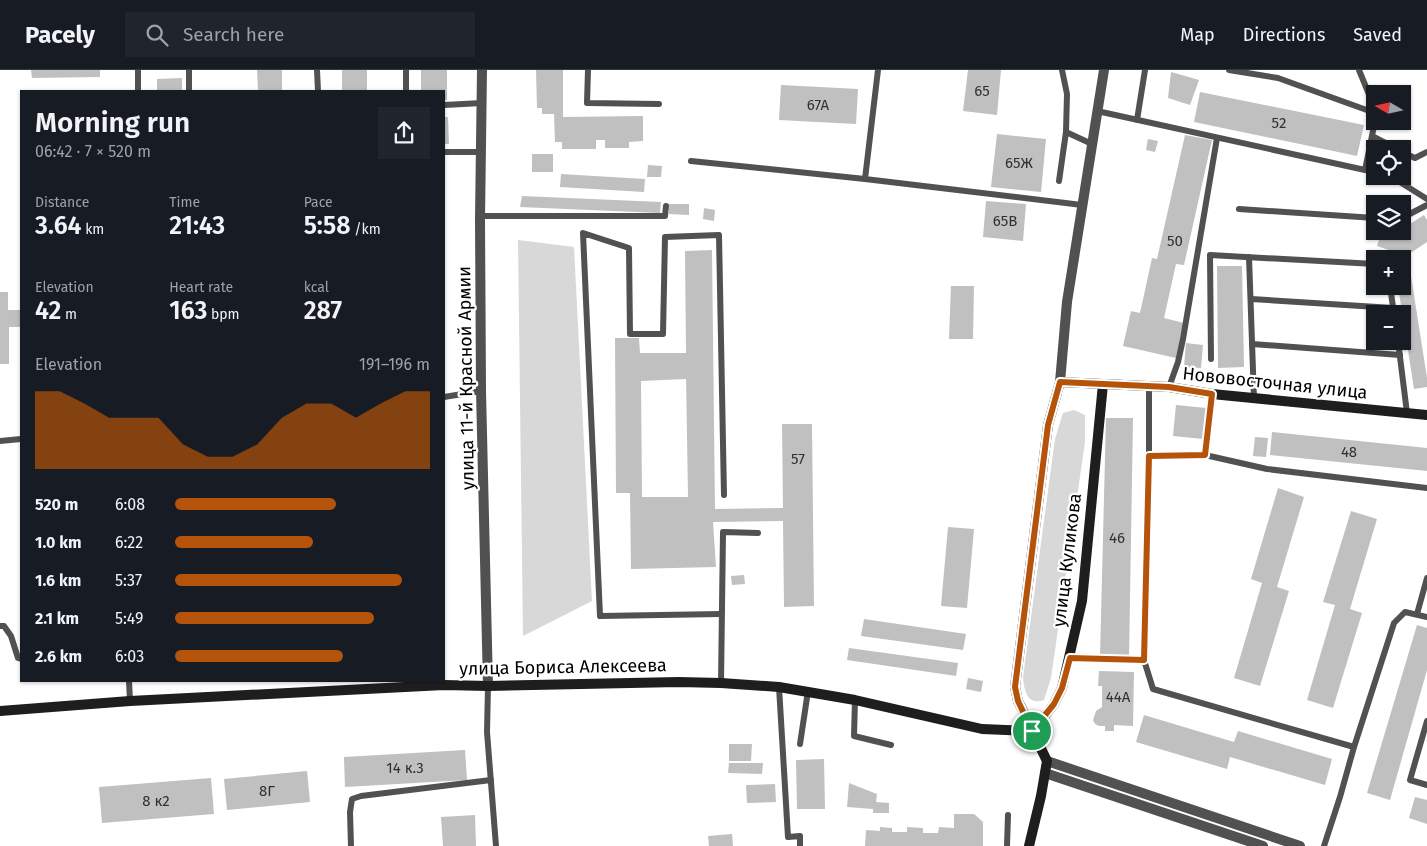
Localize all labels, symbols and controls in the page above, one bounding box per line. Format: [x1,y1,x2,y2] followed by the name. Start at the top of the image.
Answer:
[125,12,475,57] search box
[25,21,95,49] text: Pacely
[143,21,171,49] icon: search
[183,23,284,46] text: Search here
[1180,24,1215,46] text: Map
[1243,24,1325,46] text: Directions
[1353,24,1402,46] text: Saved
[974,82,990,100] house number: 65
[1366,85,1411,130] north arrow
[1366,85,1411,350] map controls
[807,96,830,114] house number: 67А
[35,106,190,139] text: Morning run
[378,107,430,159] button: share
[1272,114,1286,132] house number: 52
[1366,140,1411,185] button: locate
[35,142,151,161] text: 06:42 · 7 × 520 m
[1005,154,1034,172] house number: 65Ж
[35,194,89,211] text: Distance
[169,194,200,211] text: Time
[304,194,333,211] text: Pace
[1366,195,1411,240] button: layers
[35,211,81,241] text: 3.64
[169,211,225,241] text: 21:43
[304,211,351,241] text: 5:58
[993,212,1017,230] house number: 65В
[81,221,104,238] text: km
[351,221,381,238] text: /km
[1167,232,1183,250] house number: 50
[1366,250,1411,295] button: +
[453,266,479,490] street label: улица 11-й Красной Армии
[35,279,94,296] text: Elevation
[169,279,233,296] text: Heart rate
[304,279,329,296] text: kcal
[35,296,61,326] text: 42
[169,296,207,326] text: 163
[304,296,342,326] text: 287
[1366,305,1411,350] button: −
[61,306,77,323] text: m
[207,306,240,323] text: bpm
[35,355,102,374] text: Elevation
[359,355,430,374] text: 191–196 m
[1181,362,1369,404] street label: Нововосточная улица
[1341,443,1357,461] house number: 48
[791,450,805,468] house number: 57
[1048,492,1086,628] street label: улица Куликова
[35,495,78,514] text: 520 m
[115,495,145,514] text: 6:08
[1109,529,1125,547] house number: 46
[35,533,82,552] text: 1.0 km
[115,533,143,552] text: 6:22
[35,571,81,590] text: 1.6 km
[115,571,142,590] text: 5:37
[35,609,79,628] text: 2.1 km
[115,609,143,628] text: 5:49
[35,647,82,666] text: 2.6 km
[115,647,144,666] text: 6:03
[459,654,667,680] street label: улица Бориса Алексеева
[1106,688,1131,706] house number: 44А
[1011,710,1053,752] pin
[1018,717,1046,745] icon: arrive
[386,759,424,777] house number: 14 к.3
[259,782,275,800] house number: 8Г
[142,792,170,810] house number: 8 к2

